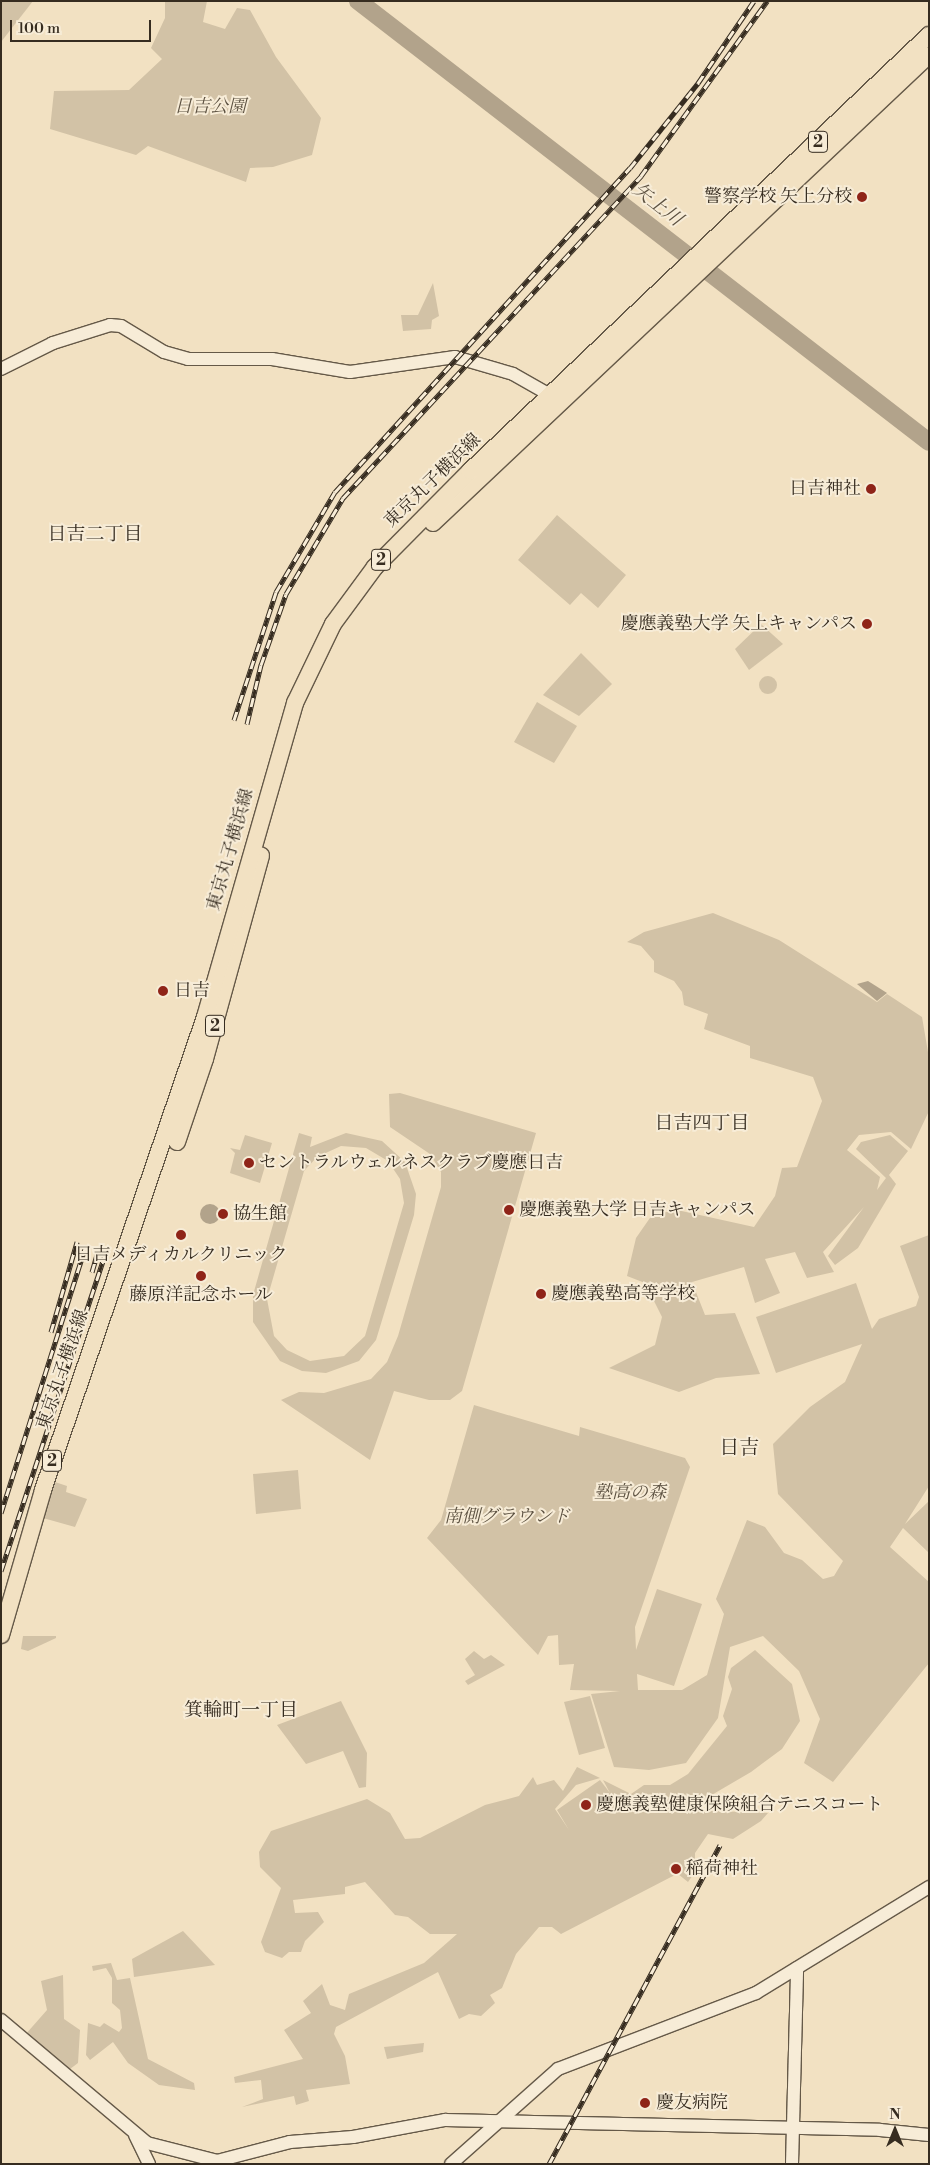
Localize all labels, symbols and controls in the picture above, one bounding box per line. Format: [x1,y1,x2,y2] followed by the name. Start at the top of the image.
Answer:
[12,10,154,42] scale bar
[18,19,60,38] text: 100 m
[174,96,246,118] park label: 日吉公園
[808,128,828,156] road number: 2
[628,178,686,232] water label: 矢上川
[704,186,852,208] place label: 警察学校 矢上分校
[856,191,868,203] marker: 警察学校 矢上分校
[380,429,486,533] street label: 東京丸子横浜線
[789,478,861,500] place label: 日吉神社
[865,483,877,495] marker: 日吉神社
[48,524,142,546] district label: 日吉二丁目
[371,546,391,574] road number: 2
[619,613,857,635] place label: 慶應義塾大学 矢上キャンパス
[861,618,873,630] marker: 慶應義塾大学 矢上キャンパス
[203,786,259,914] street label: 東京丸子横浜線
[174,980,210,1002] place label: 日吉
[156,984,170,998] marker: 日吉
[205,1012,225,1040] road number: 2
[655,1113,749,1135] district label: 日吉四丁目
[259,1152,565,1174] place label: セントラルウェルネスクラブ慶應日吉
[243,1157,255,1169] marker: セントラルウェルネスクラブ慶應日吉
[519,1199,757,1221] place label: 慶應義塾大学 日吉キャンパス
[233,1203,287,1225] place label: 協生館
[503,1204,515,1216] marker: 慶應義塾大学 日吉キャンパス
[217,1208,229,1220] marker: 協生館
[174,1228,188,1242] marker: 日吉メディカルクリニック
[73,1244,289,1266] place label: 日吉メディカルクリニック
[195,1270,207,1282] marker: 藤原洋記念ホール
[551,1283,695,1305] place label: 慶應義塾高等学校
[129,1284,273,1306] place label: 藤原洋記念ホール
[535,1288,547,1300] marker: 慶應義塾高等学校
[32,1307,94,1433] street label: 東京丸子横浜線
[719,1436,759,1460] district label: 日吉
[42,1448,62,1474] road number: 2
[594,1482,666,1504] park label: 塾高の森
[444,1506,570,1528] park label: 南側グラウンド
[184,1700,298,1722] district label: 箕輪町一丁目
[596,1794,884,1816] place label: 慶應義塾健康保険組合テニスコート
[580,1799,592,1811] marker: 慶應義塾健康保険組合テニスコート
[686,1858,758,1880] place label: 稲荷神社
[670,1863,682,1875] marker: 稲荷神社
[656,2092,728,2114] place label: 慶友病院
[638,2096,652,2110] marker: 慶友病院
[870,2105,920,2155] north arrow
[889,2106,901,2124] text: N

